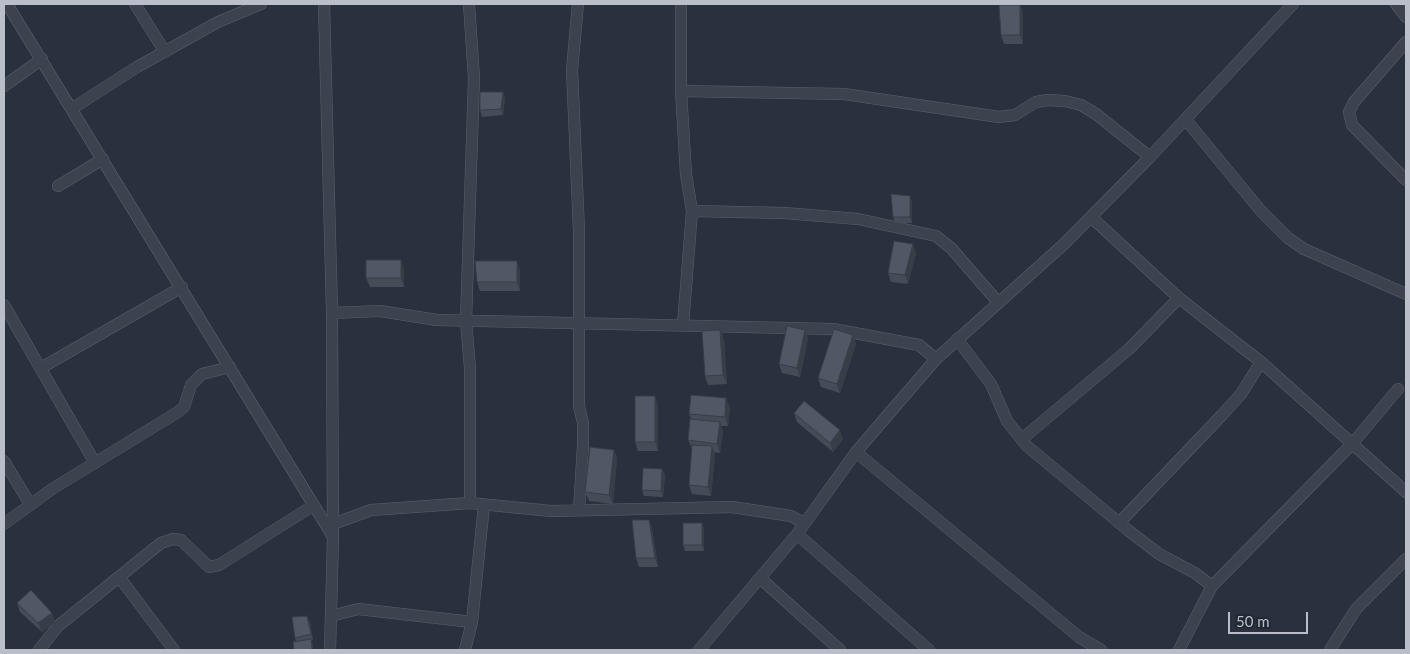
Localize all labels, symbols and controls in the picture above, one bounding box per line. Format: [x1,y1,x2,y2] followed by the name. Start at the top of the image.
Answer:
[1230,602,1310,634] scale bar
[1236,612,1270,630] text: 50 m

